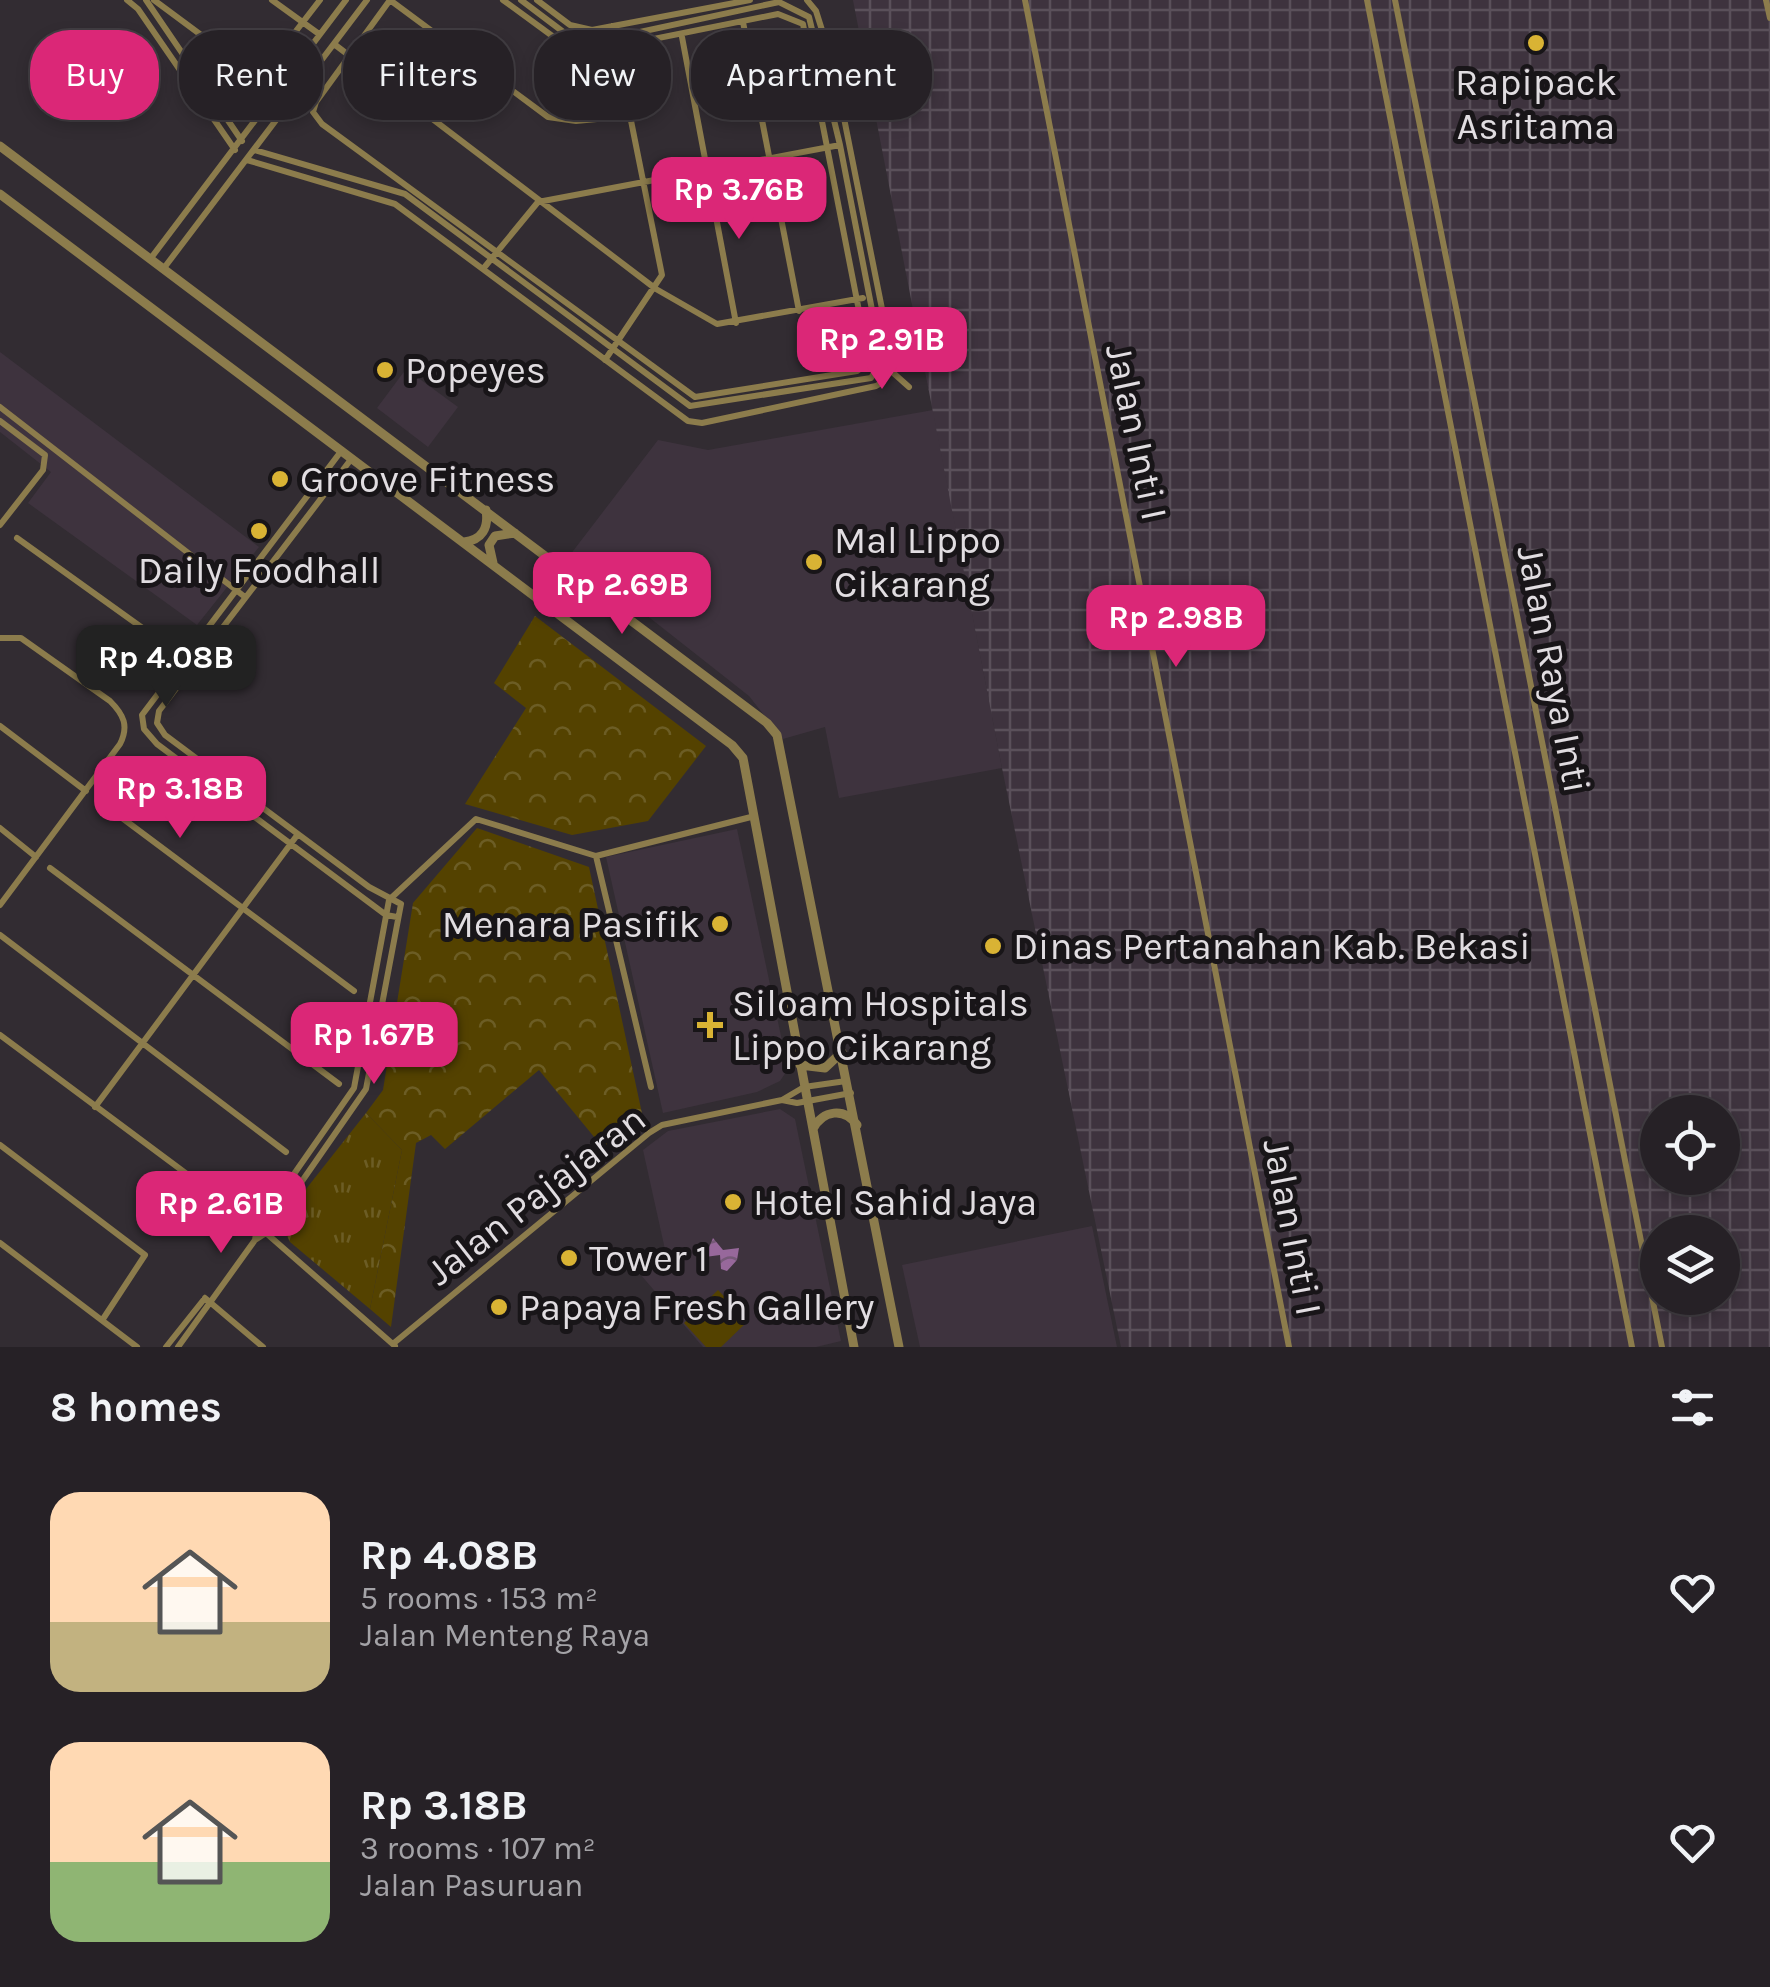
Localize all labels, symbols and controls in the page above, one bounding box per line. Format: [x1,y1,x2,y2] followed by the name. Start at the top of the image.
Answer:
[30,30,159,120] chip: Buy
[179,30,323,120] chip: Rent
[343,30,514,120] chip: Filters
[534,30,671,120] chip: New
[691,30,932,120] chip: Apartment
[1525,32,1547,54] marker: Rapipack Asritama
[1455,60,1617,149] place label: Rapipack Asritama
[636,157,842,242] pin: Rp 3.76B
[673,171,805,208] text: Rp 3.76B
[779,307,985,392] pin: Rp 2.91B
[819,321,945,358] text: Rp 2.91B
[1096,340,1177,524] street label: Jalan Inti I
[405,348,546,393] place label: Popeyes
[374,359,396,381] marker: Popeyes
[300,457,555,502] place label: Groove Fitness
[269,468,291,490] marker: Groove Fitness
[834,518,1001,607] place label: Mal Lippo Cikarang
[248,520,270,542] marker: Daily Foodhall
[1507,542,1600,796] street label: Jalan Raya Inti
[138,548,380,593] place label: Daily Foodhall
[803,551,825,573] marker: Mal Lippo Cikarang
[519,552,725,637] pin: Rp 2.69B
[555,566,689,603] text: Rp 2.69B
[1073,585,1279,670] pin: Rp 2.98B
[1108,599,1244,636] text: Rp 2.98B
[63,625,269,710] pin: Rp 4.08B
[98,639,234,676] text: Rp 4.08B
[77,756,283,841] pin: Rp 3.18B
[116,770,244,807] text: Rp 3.18B
[442,902,700,947] place label: Menara Pasifik
[709,913,731,935] marker: Menara Pasifik
[1013,924,1531,969] place label: Dinas Pertanahan Kab. Bekasi
[982,935,1004,957] marker: Dinas Pertanahan Kab. Bekasi
[732,981,1029,1070] place label: Siloam Hospitals Lippo Cikarang
[271,1002,477,1087] pin: Rp 1.67B
[697,1012,723,1038] marker: Siloam Hospitals Lippo Cikarang
[313,1016,435,1053] text: Rp 1.67B
[1640,1095,1740,1315] map controls
[1640,1095,1740,1195] button: locate
[418,1096,655,1295] street label: Jalan Pajajaran
[1253,1135,1332,1319] street label: Jalan Inti I
[118,1171,324,1256] pin: Rp 2.61B
[753,1180,1037,1225] place label: Hotel Sahid Jaya
[158,1185,284,1222] text: Rp 2.61B
[722,1191,744,1213] marker: Hotel Sahid Jaya
[1640,1215,1740,1315] button: layers
[589,1236,708,1281] place label: Tower 1
[558,1247,580,1269] marker: Tower 1
[519,1285,875,1330] place label: Papaya Fresh Gallery
[488,1296,510,1318] marker: Papaya Fresh Gallery
[1665,1380,1720,1435] icon: filters
[50,1382,222,1432] text: 8 homes
[360,1530,538,1580] text: Rp 4.08B
[130,1532,250,1652] icon: home
[1665,1565,1720,1620] icon: heart
[360,1580,598,1617] text: 5 rooms · 153 m²
[360,1617,650,1654] text: Jalan Menteng Raya
[360,1780,528,1830] text: Rp 3.18B
[130,1782,250,1902] icon: home
[1665,1815,1720,1870] icon: heart
[360,1830,596,1867] text: 3 rooms · 107 m²
[360,1867,583,1904] text: Jalan Pasuruan

